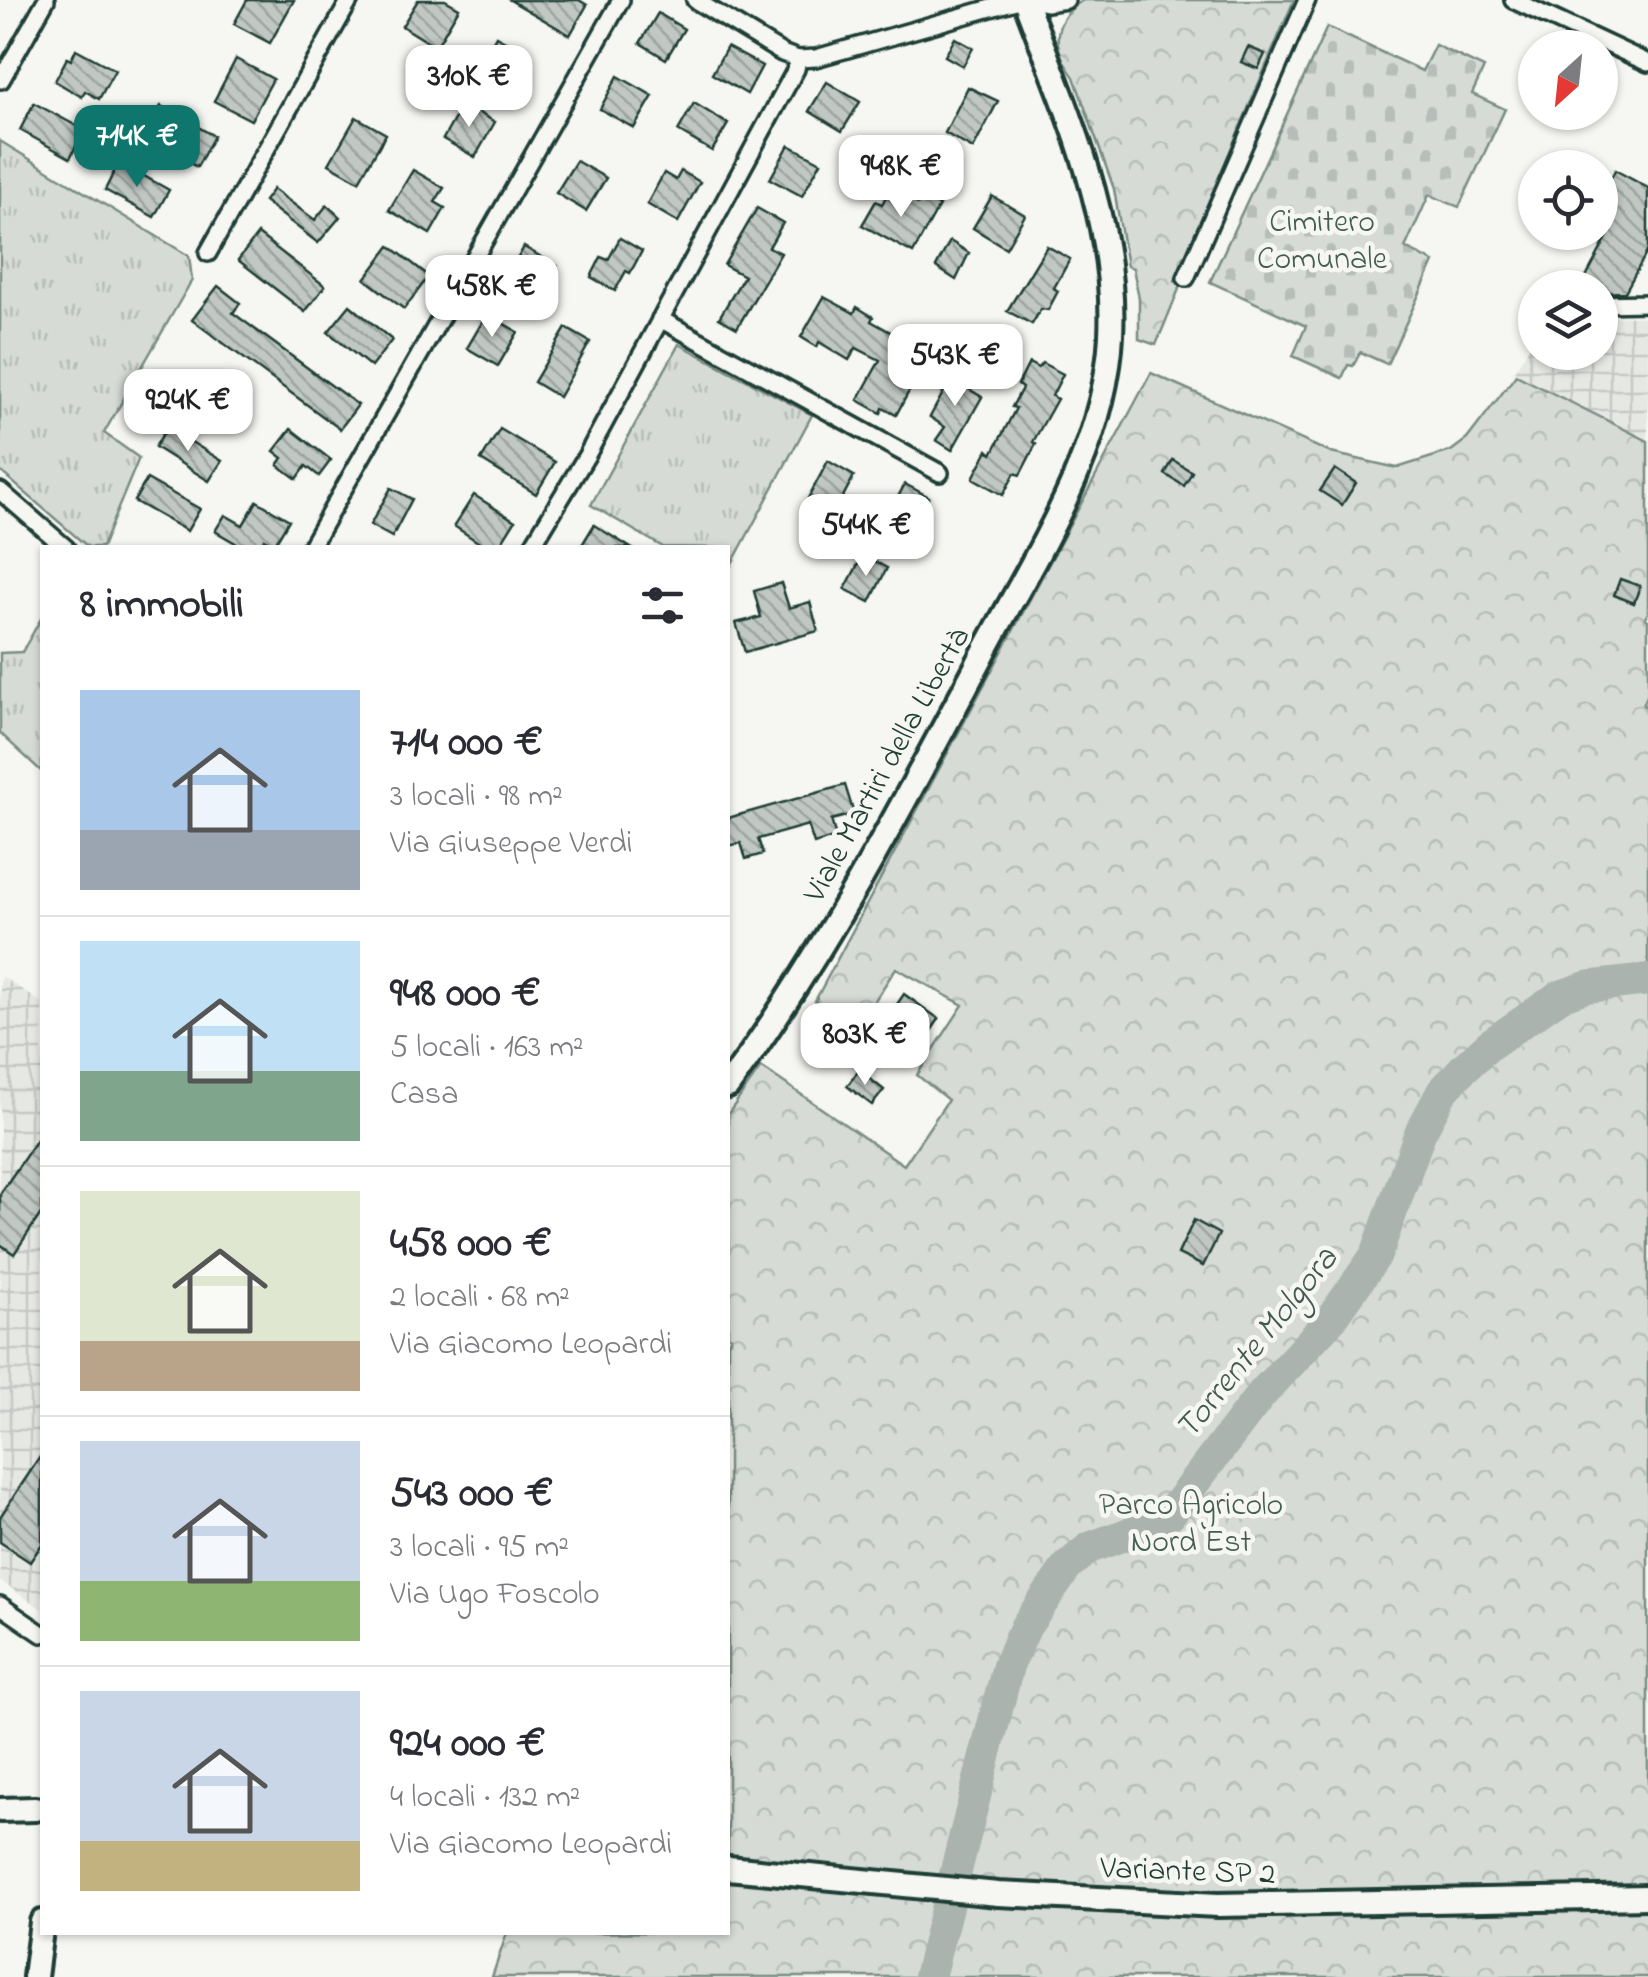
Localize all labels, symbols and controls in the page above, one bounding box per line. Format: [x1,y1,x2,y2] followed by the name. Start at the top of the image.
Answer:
[1518,30,1618,130] north arrow
[1518,30,1618,370] map controls
[388,45,550,130] pin: 310K €
[427,54,511,101] text: 310K €
[56,105,218,190] pin: 714K €
[96,114,178,161] text: 714K €
[820,135,982,220] pin: 948K €
[861,144,941,191] text: 948K €
[1518,150,1618,250] button: locate
[1257,200,1388,284] park label: Cimitero Comunale
[411,255,573,340] pin: 458K €
[447,264,537,311] text: 458K €
[1518,270,1618,370] button: layers
[874,324,1036,409] pin: 543K €
[910,333,1000,380] text: 543K €
[107,369,269,454] pin: 924K €
[146,378,230,425] text: 924K €
[785,494,947,579] pin: 544K €
[821,503,911,550] text: 544K €
[80,575,244,636] text: 8 immobili
[635,578,690,633] icon: filters
[792,619,983,913] street label: Viale Martiri della Libertà
[390,713,543,774] text: 714 000 €
[160,730,280,850] icon: home
[390,774,563,821] text: 3 locali · 98 m²
[390,821,633,868] text: Via Giuseppe Verdi
[390,964,540,1025] text: 948 000 €
[160,981,280,1101] icon: home
[784,1003,946,1088] pin: 803K €
[823,1012,907,1059] text: 803K €
[390,1025,584,1072] text: 5 locali · 163 m²
[390,1072,458,1119] text: Casa
[390,1214,552,1275] text: 458 000 €
[160,1231,280,1351] icon: home
[1164,1236,1353,1452] water label: Torrente Molgora
[390,1275,570,1322] text: 2 locali · 68 m²
[390,1322,672,1369] text: Via Giacomo Leopardi
[390,1464,553,1525] text: 543 000 €
[160,1481,280,1601] icon: home
[1099,1483,1283,1567] park label: Parco Agricolo Nord Est
[390,1525,569,1572] text: 3 locali · 95 m²
[390,1572,600,1619] text: Via Ugo Foscolo
[390,1714,546,1775] text: 924 000 €
[160,1731,280,1851] icon: home
[390,1775,580,1822] text: 4 locali · 132 m²
[390,1822,672,1869] text: Via Giacomo Leopardi
[1099,1846,1276,1899] street label: Variante SP 2

